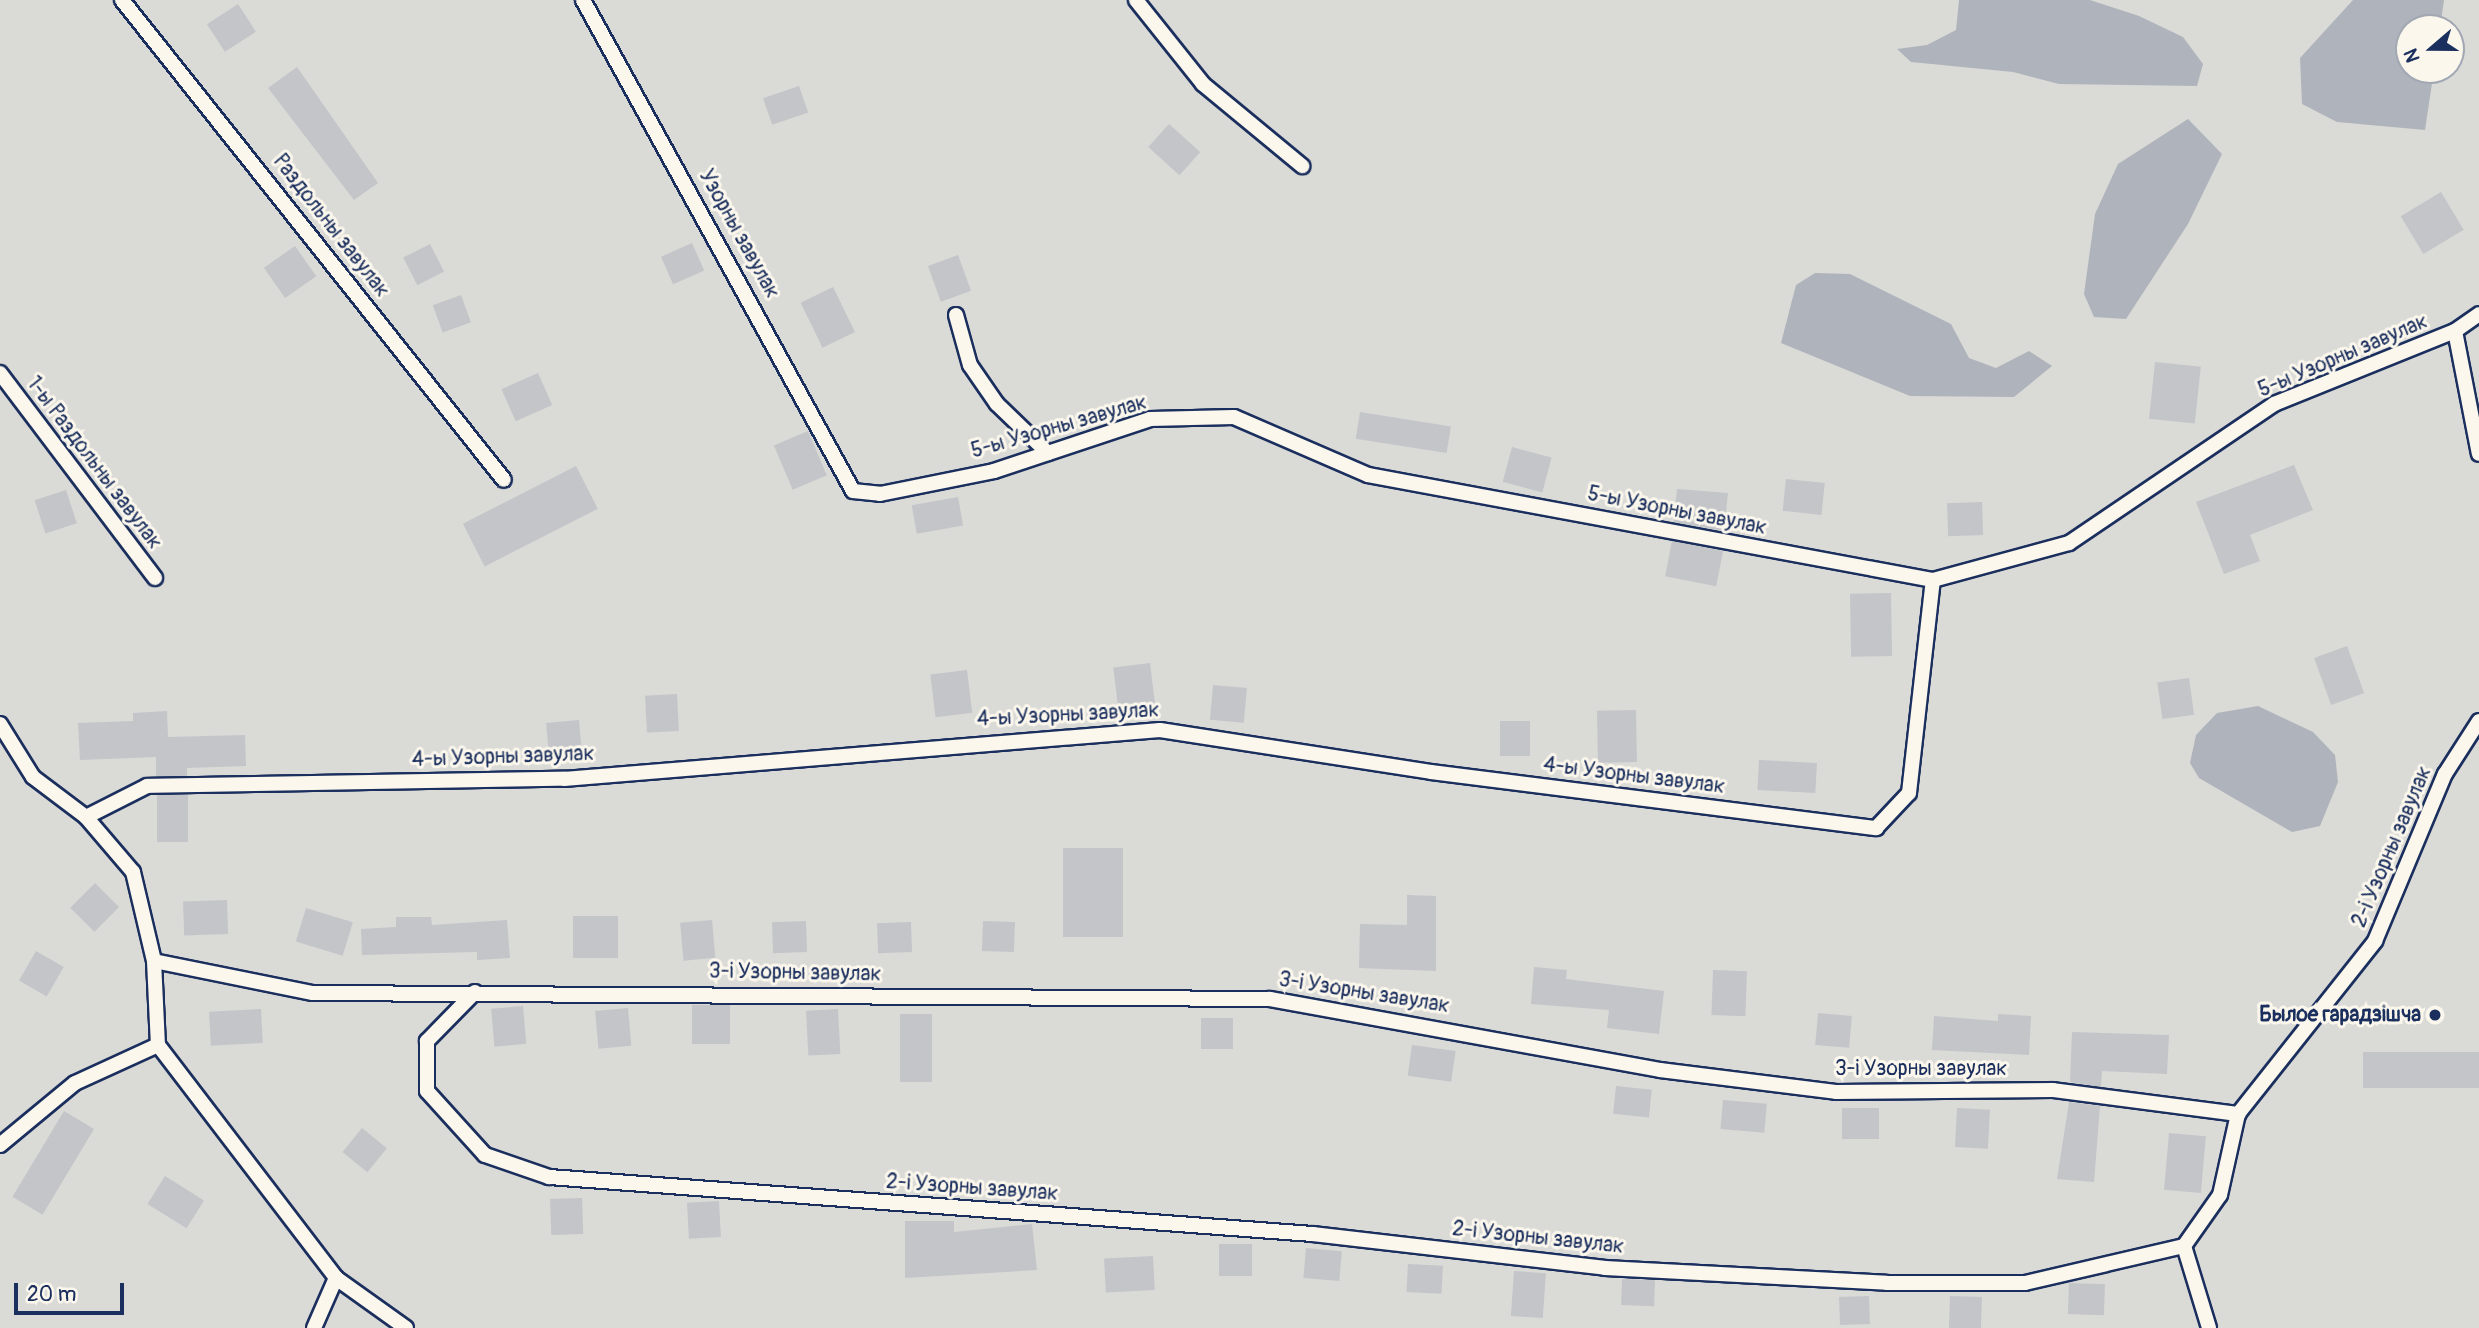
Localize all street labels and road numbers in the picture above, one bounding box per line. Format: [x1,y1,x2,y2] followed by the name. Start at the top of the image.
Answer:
[267,150,395,302] street label: Раздольны завулак
[693,165,785,303] street label: Узорны завулак
[2254,309,2432,403] street label: 5-ы Узорны завулак
[21,372,167,554] street label: 1-ы Раздольны завулак
[968,390,1150,464] street label: 5-ы Узорны завулак
[1585,481,1769,541] street label: 5-ы Узорны завулак
[976,698,1160,732] street label: 4-ы Узорны завулак
[411,741,595,773] street label: 4-ы Узорны завулак
[1542,752,1726,800] street label: 4-ы Узорны завулак
[2347,763,2437,931] street label: 2-і Узорны завулак
[709,959,881,987] street label: 3-і Узорны завулак
[1277,967,1451,1019] street label: 3-і Узорны завулак
[1835,1056,2007,1082] street label: 3-і Узорны завулак
[885,1169,1059,1207] street label: 2-і Узорны завулак
[1451,1216,1625,1260] street label: 2-і Узорны завулак

